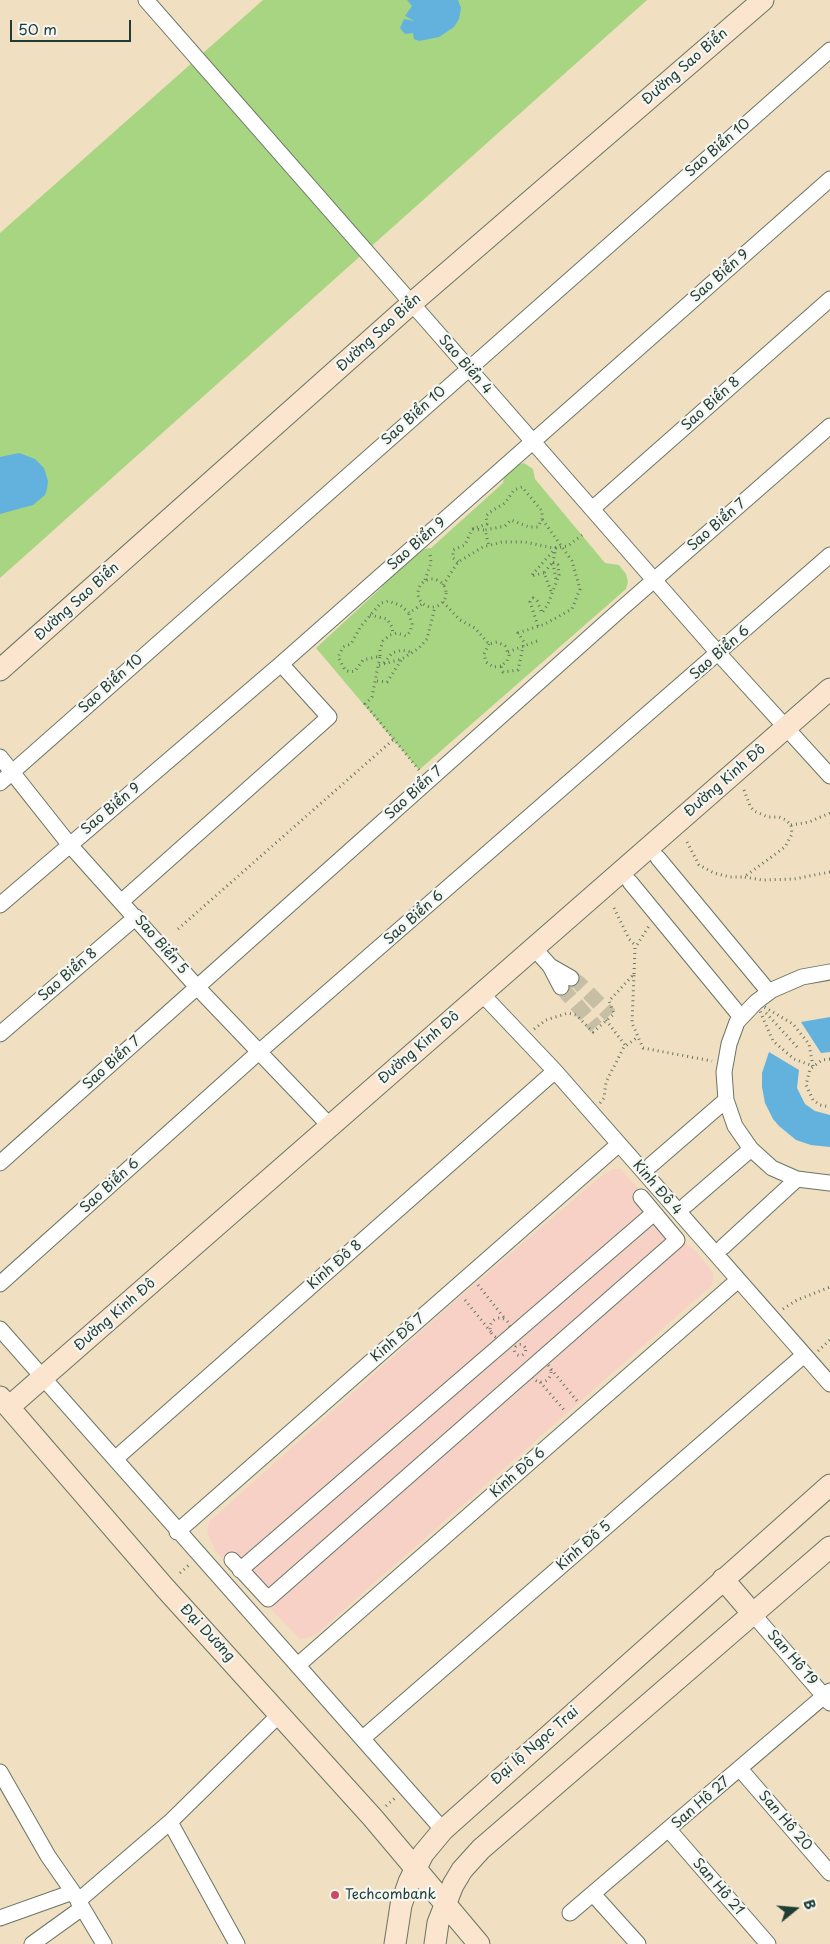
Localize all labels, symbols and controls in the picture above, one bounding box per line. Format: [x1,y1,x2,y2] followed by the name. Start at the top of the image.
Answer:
[12,10,134,42] scale bar
[18,17,57,40] text: 50 m
[639,25,731,109] street label: Đường Sao Biển
[682,115,754,181] street label: Sao Biển 10
[687,246,753,306] street label: Sao Biển 9
[333,291,425,375] street label: Đường Sao Biển
[435,332,495,398] street label: Sao Biển 4
[679,374,743,434] street label: Sao Biển 8
[379,383,449,449] street label: Sao Biển 10
[685,495,749,555] street label: Sao Biển 7
[384,514,450,574] street label: Sao Biển 9
[31,560,123,644] street label: Đường Sao Biển
[687,623,753,683] street label: Sao Biển 6
[76,651,146,717] street label: Sao Biển 10
[681,741,769,821] street label: Đường Kinh Đô
[382,763,446,823] street label: Sao Biển 7
[78,780,144,838] street label: Sao Biển 9
[381,888,447,948] street label: Sao Biển 6
[131,912,191,978] street label: Sao Biển 5
[35,945,101,1005] street label: Sao Biển 8
[375,1008,463,1088] street label: Đường Kinh Đô
[80,1033,144,1093] street label: Sao Biển 7
[77,1155,143,1217] street label: Sao Biển 6
[629,1157,685,1219] street label: Kinh Đô 4
[304,1237,366,1293] street label: Kinh Đô 8
[71,1275,159,1355] street label: Đường Kinh Đô
[368,1310,428,1366] street label: Kinh Đô 7
[487,1445,549,1501] street label: Kinh Đô 6
[553,1518,615,1574] street label: Kinh Đô 5
[176,1601,238,1665] street label: Đại Dương
[763,1627,821,1689] street label: San Hô 19
[488,1703,582,1789] street label: Đại lộ Ngọc Trai
[669,1773,733,1833] street label: San Hô 27
[755,1788,815,1854] street label: San Hô 20
[689,1855,747,1919] street label: San Hô 21
[770,1884,820,1934] north arrow
[345,1887,436,1903] place label: Techcombank
[329,1889,341,1901] marker: Techcombank
[798,1897,821,1912] text: B

